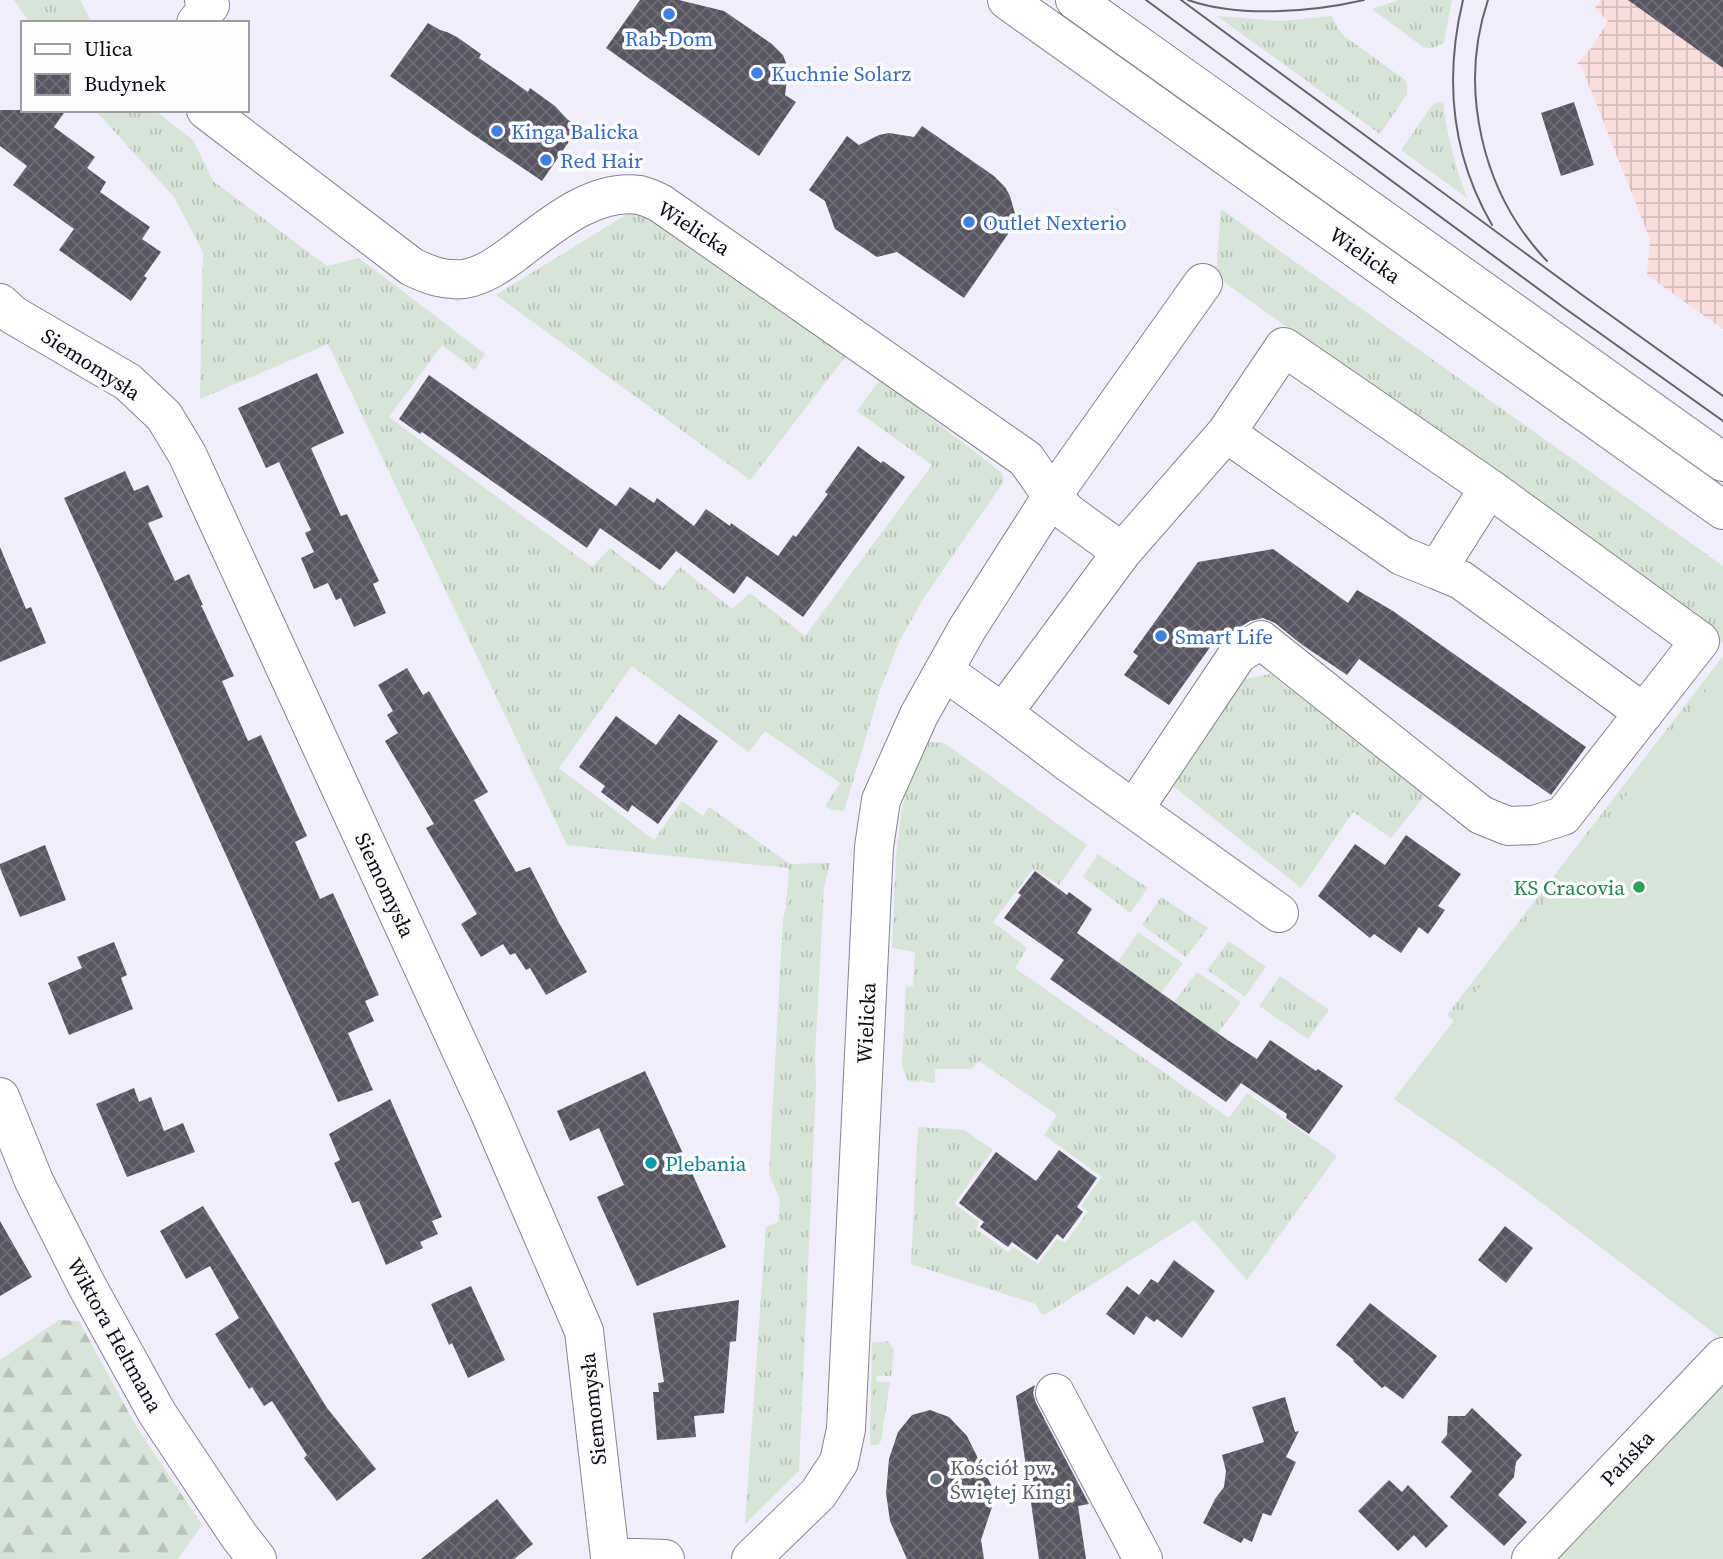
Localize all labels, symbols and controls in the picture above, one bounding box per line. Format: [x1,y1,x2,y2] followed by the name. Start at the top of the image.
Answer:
[661,6,677,22] marker: Rab-Dom
[21,21,248,112] legend
[625,24,713,53] place label: Rab-Dom
[84,34,133,63] text: Ulica
[771,59,911,88] place label: Kuchnie Solarz
[749,65,765,81] marker: Kuchnie Solarz
[84,69,166,98] text: Budynek
[511,117,639,146] place label: Kinga Balicka
[489,123,505,139] marker: Kinga Balicka
[560,146,643,175] place label: Red Hair
[538,152,554,168] marker: Red Hair
[652,194,736,262] street label: Wielicka
[983,208,1127,237] place label: Outlet Nexterio
[961,214,977,230] marker: Outlet Nexterio
[1323,220,1407,290] street label: Wielicka
[36,321,146,407] street label: Siemomysła
[1175,622,1273,651] place label: Smart Life
[1153,628,1169,644] marker: Smart Life
[348,828,422,942] street label: Siemomysła
[1513,873,1625,902] place label: KS Cracovia
[1631,879,1647,895] marker: KS Cracovia
[849,981,883,1064] street label: Wielicka
[665,1149,747,1178] place label: Plebania
[643,1155,659,1171] marker: Plebania
[60,1252,170,1418] street label: Wiktora Heltmana
[573,1351,613,1467] street label: Siemomysła
[1594,1423,1661,1492] street label: Pańska
[950,1453,1072,1506] place label: Kościół pw. Świętej Kingi
[928,1471,944,1487] marker: Kościół pw. Świętej Kingi

